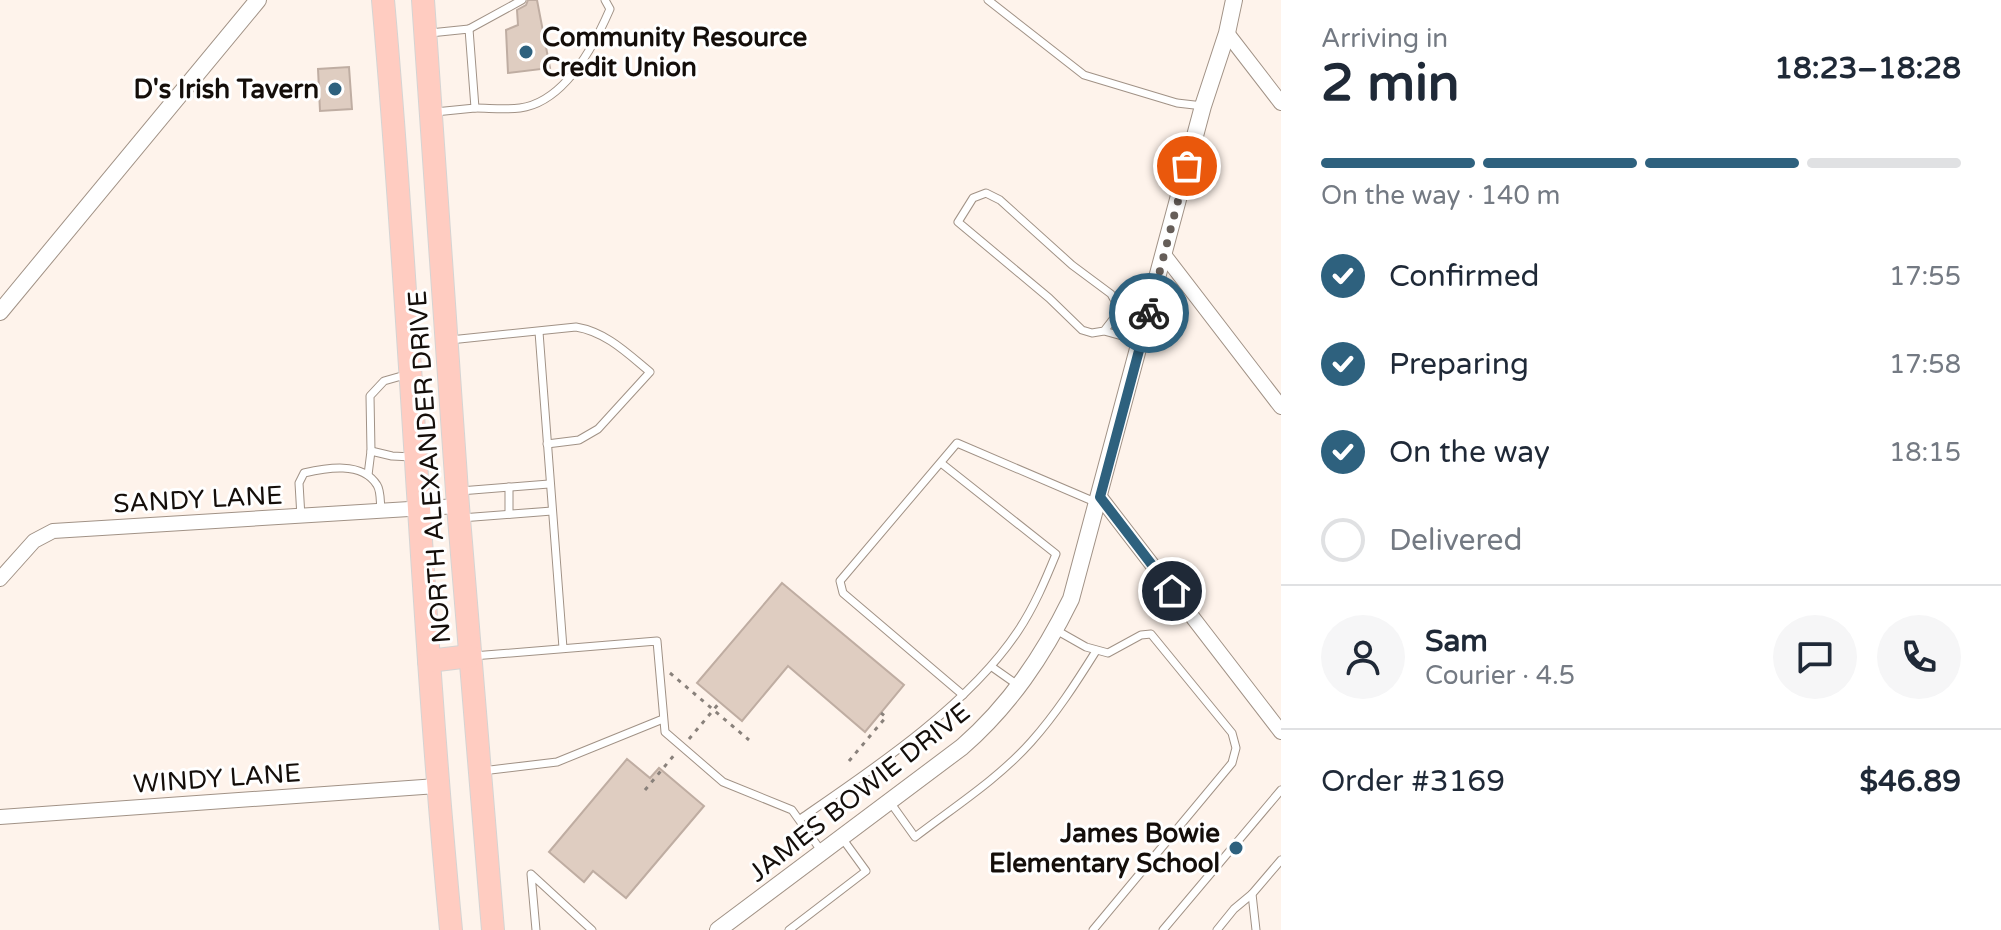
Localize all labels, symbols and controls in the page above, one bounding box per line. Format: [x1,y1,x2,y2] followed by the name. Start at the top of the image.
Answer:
[542,22,807,83] place label: Community Resource Credit Union
[1321,23,1448,54] text: Arriving in
[517,43,535,61] marker: Community Resource Credit Union
[1774,50,1961,87] text: 18:23–18:28
[1321,52,1460,115] text: 2 min
[134,74,319,105] place label: D's Irish Tavern
[326,80,344,98] marker: D's Irish Tavern
[1153,132,1221,200] pin
[1165,144,1209,188] icon: bag
[1321,180,1560,211] text: On the way · 140 m
[1321,254,1365,298] icon: check
[1389,258,1540,295] text: Confirmed
[1889,261,1961,292] text: 17:55
[1109,273,1189,353] courier
[402,289,457,644] street label: NORTH ALEXANDER DRIVE
[1127,291,1171,335] icon: bike
[1321,342,1365,386] icon: check
[1389,346,1529,383] text: Preparing
[1889,349,1961,380] text: 17:58
[1321,430,1365,474] icon: check
[1389,434,1550,471] text: On the way
[1889,437,1961,468] text: 18:15
[113,480,284,519] street label: SANDY LANE
[1389,522,1523,559] text: Delivered
[1138,557,1206,625] pin
[1150,569,1194,613] icon: home
[1321,615,1405,699] button: person
[1773,615,1857,699] button: chat
[1877,615,1961,699] button: phone
[1425,623,1488,660] text: Sam
[1425,660,1575,691] text: Courier · 4.5
[742,696,976,888] street label: JAMES BOWIE DRIVE
[132,757,302,800] street label: WINDY LANE
[1321,763,1505,800] text: Order #3169
[1860,763,1961,800] text: $46.89
[989,818,1220,879] place label: James Bowie Elementary School
[1227,839,1245,857] marker: James Bowie Elementary School

